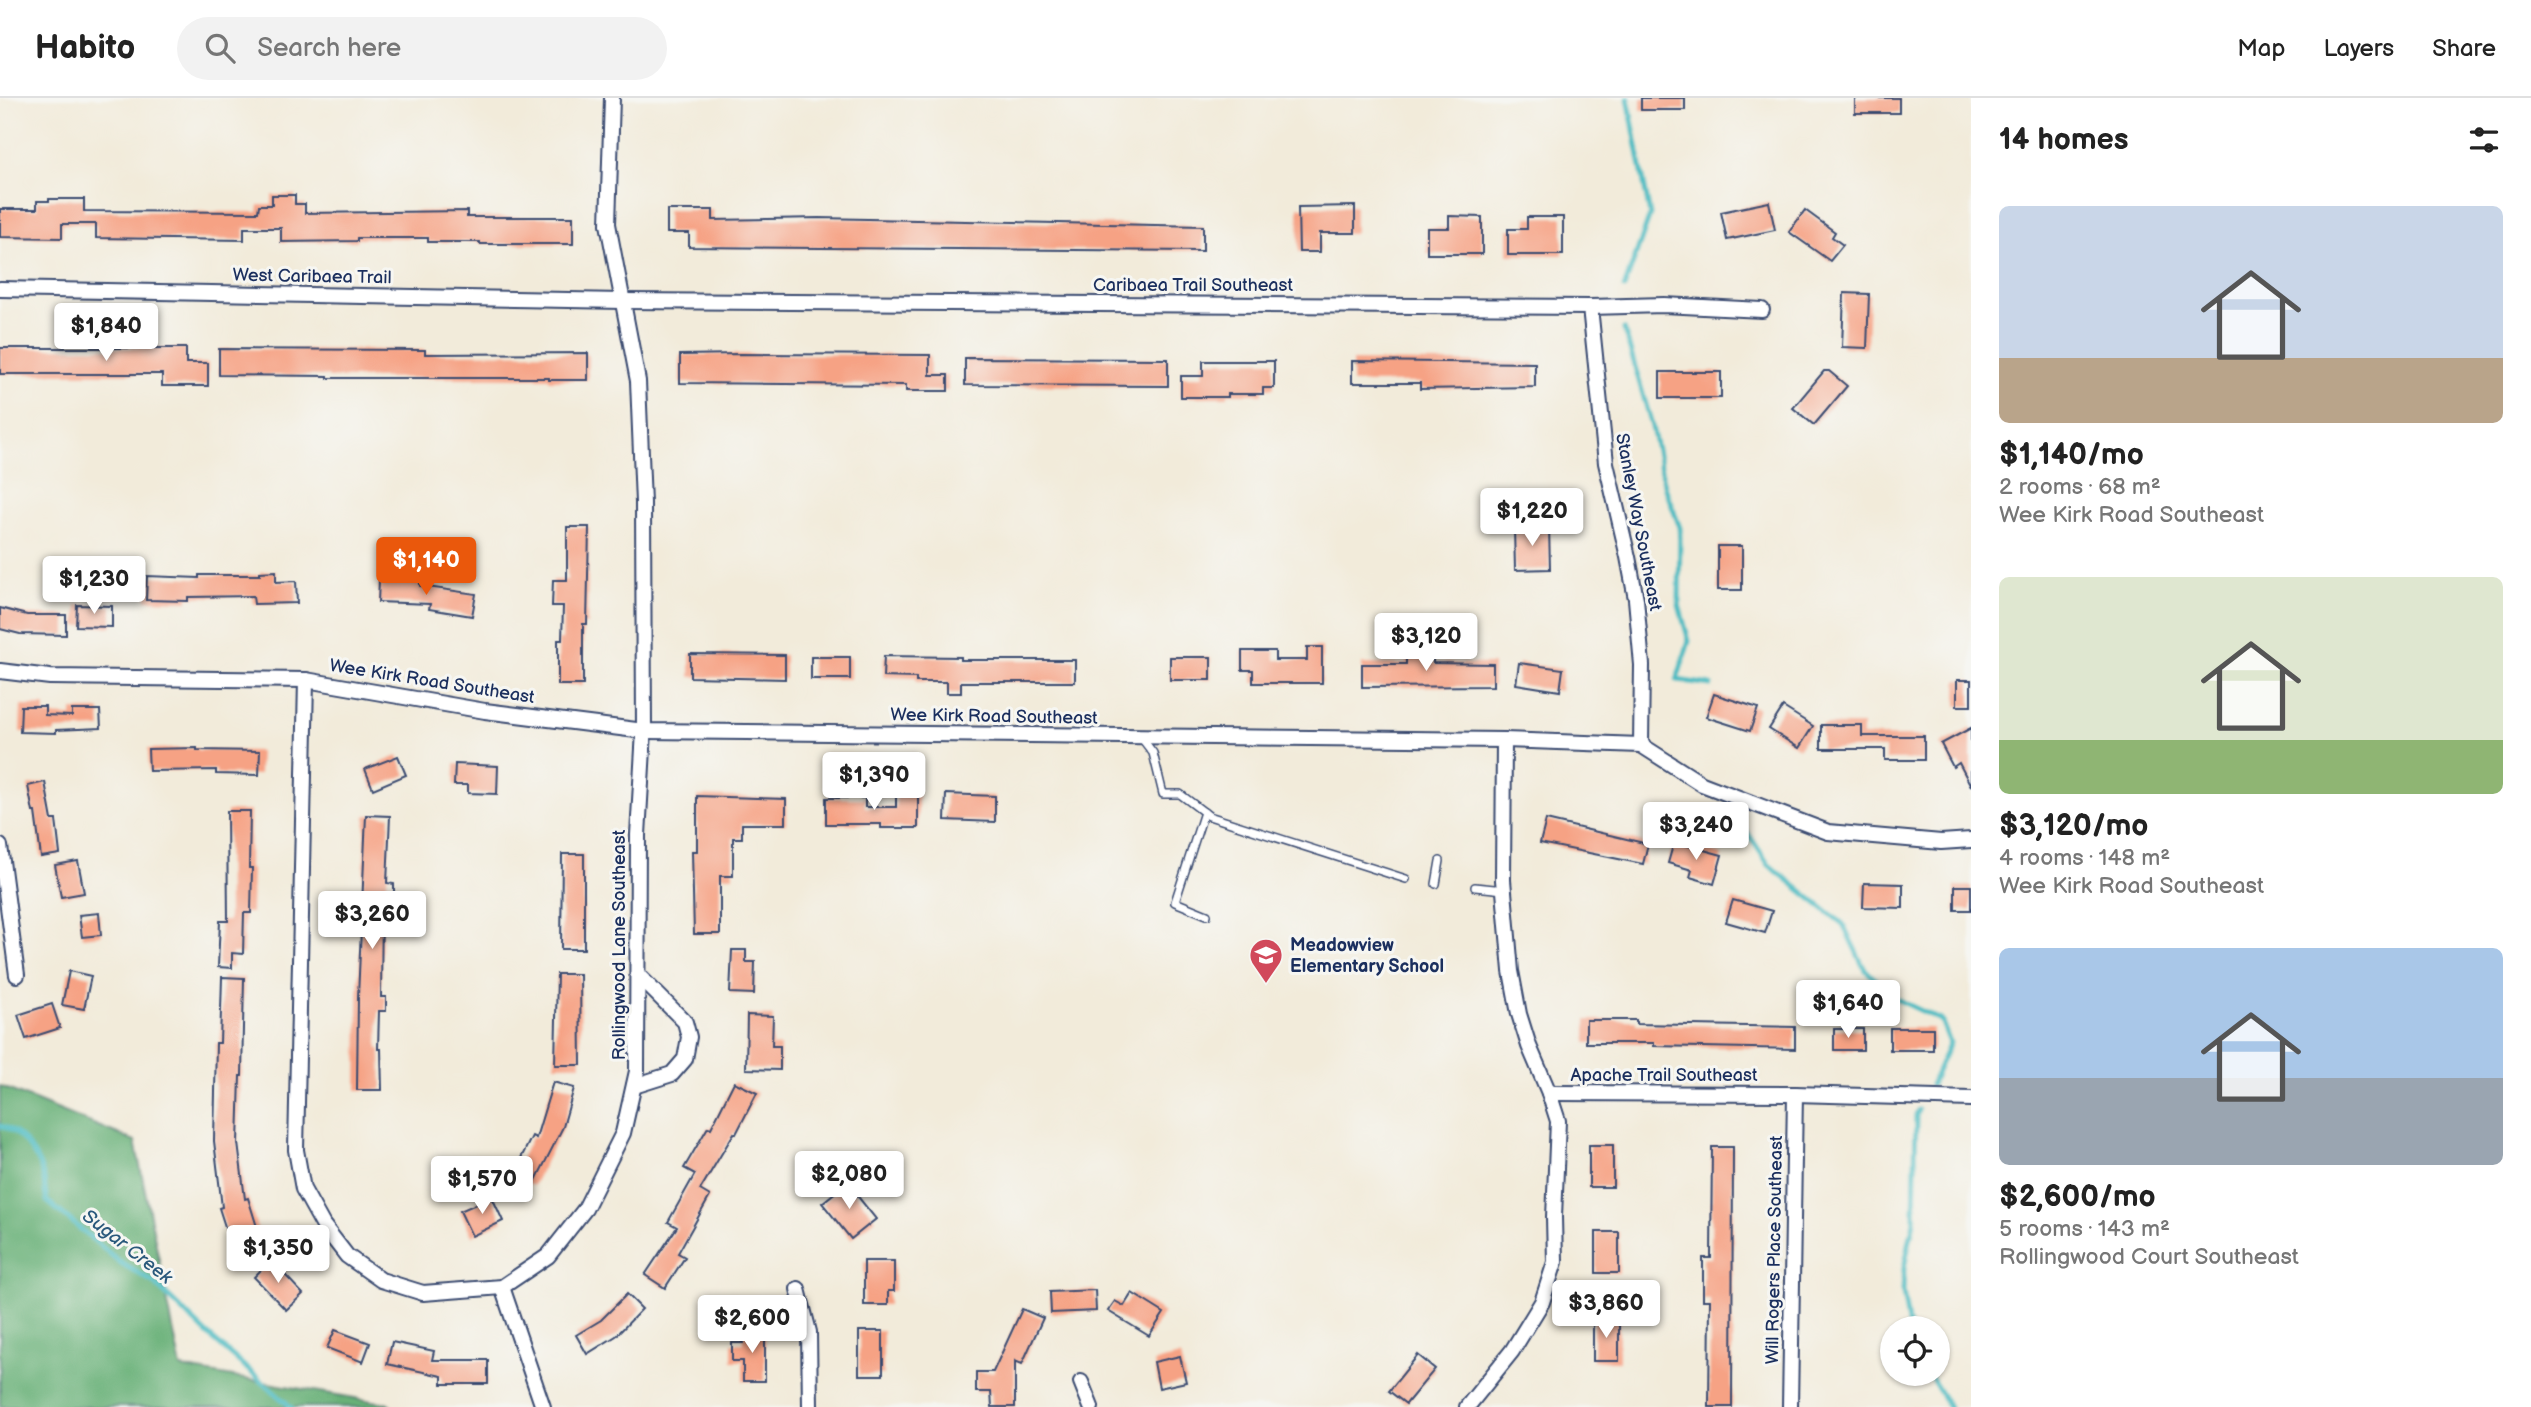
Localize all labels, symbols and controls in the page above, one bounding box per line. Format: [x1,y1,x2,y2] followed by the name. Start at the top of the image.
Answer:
[177,17,667,80] search box
[35,28,135,68] text: Habito
[201,29,239,67] icon: search
[257,33,401,64] text: Search here
[2237,34,2285,63] text: Map
[2323,34,2394,63] text: Layers
[2432,34,2496,63] text: Share
[2465,121,2503,159] icon: filters
[1999,122,2128,158] text: 14 homes
[2188,252,2314,378] icon: home
[232,265,392,288] street label: West Caribaea Trail
[1093,275,1293,296] street label: Caribaea Trail Southeast
[49,303,163,363] pin: $1,840
[70,312,142,340] text: $1,840
[1611,432,1666,613] street label: Stanley Way Southeast
[1999,437,2144,473] text: $1,140/mo
[1999,473,2161,501] text: 2 rooms · 68 m²
[1475,489,1589,548] pin: $1,220
[1496,497,1568,525] text: $1,220
[1999,501,2264,529] text: Wee Kirk Road Southeast
[369,538,483,597] pin: $1,140
[392,546,460,574] text: $1,140
[37,556,151,616] pin: $1,230
[59,565,129,593] text: $1,230
[1369,614,1483,673] pin: $3,120
[1390,622,1462,650] text: $3,120
[2188,623,2314,749] icon: home
[328,655,536,708] street label: Wee Kirk Road Southeast
[890,704,1098,729] street label: Wee Kirk Road Southeast
[817,752,931,812] pin: $1,390
[838,761,910,789] text: $1,390
[1639,802,1753,862] pin: $3,240
[1999,808,2148,844] text: $3,120/mo
[1659,811,1733,839] text: $3,240
[609,829,630,1060] street label: Rollingwood Lane Southeast
[1999,844,2170,872] text: 4 rooms · 148 m²
[1999,872,2264,900] text: Wee Kirk Road Southeast
[315,892,429,951] pin: $3,260
[334,900,410,928] text: $3,260
[1290,935,1444,977] place label: Meadowview Elementary School
[1247,936,1285,985] school or university icon: Meadowview Elementary School
[1791,981,1905,1040] pin: $1,640
[1812,989,1884,1017] text: $1,640
[2188,994,2314,1120] icon: home
[1571,1065,1758,1086] street label: Apache Trail Southeast
[1762,1135,1787,1365] street label: Will Rogers Place Southeast
[792,1152,906,1211] pin: $2,080
[425,1156,539,1216] pin: $1,570
[811,1160,887,1188] text: $2,080
[447,1165,517,1193] text: $1,570
[1999,1179,2156,1215] text: $2,600/mo
[77,1205,177,1290] water label: Sugar Creek
[1999,1215,2170,1243] text: 5 rooms · 143 m²
[221,1226,335,1285] pin: $1,350
[243,1234,313,1262] text: $1,350
[1999,1243,2299,1271] text: Rollingwood Court Southeast
[1549,1280,1663,1340] pin: $3,860
[1568,1289,1644,1317] text: $3,860
[695,1296,809,1355] pin: $2,600
[714,1304,790,1332] text: $2,600
[1880,1316,1950,1386] map controls
[1880,1316,1950,1386] button: locate

